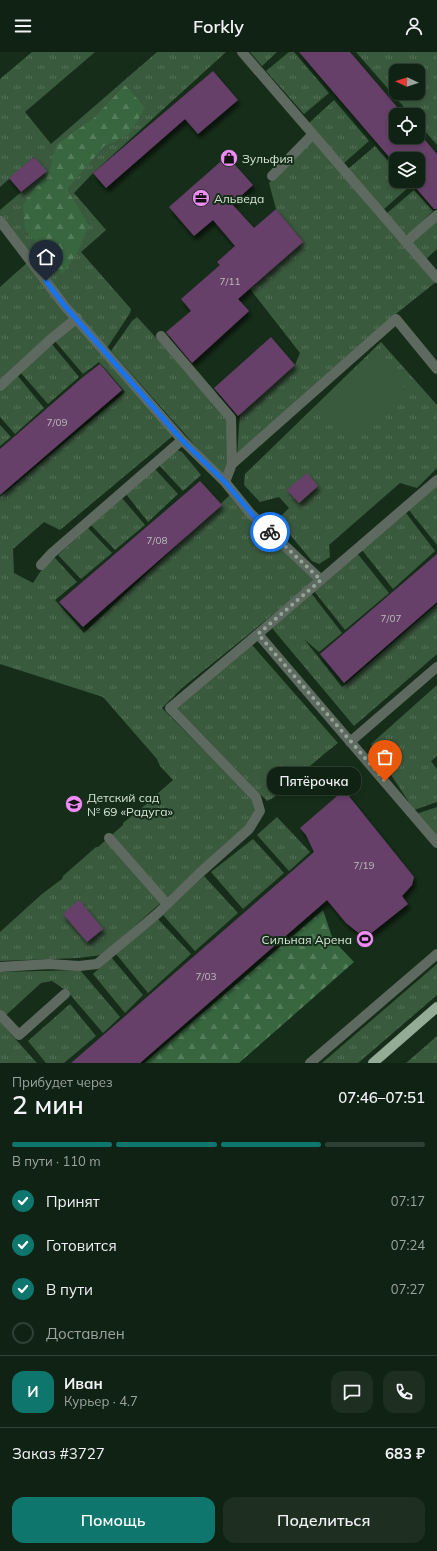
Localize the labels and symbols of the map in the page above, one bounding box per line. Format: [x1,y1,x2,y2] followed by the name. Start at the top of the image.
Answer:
[389,64,425,100] north arrow
[219,148,239,168] shop icon: Зульфия
[242,151,293,166] place label: Зульфия
[191,188,211,208] office icon: Альведа
[214,191,264,206] place label: Альведа
[29,240,63,281] pin
[220,275,240,288] house number: 7/11
[47,416,67,429] house number: 7/09
[250,512,290,552] courier
[147,534,167,547] house number: 7/08
[381,612,401,625] house number: 7/07
[368,740,402,781] pin
[267,767,361,795] callout: Пятёрочка
[87,790,173,819] place label: Детский сад № 69 «Радуга»
[64,794,84,814] school or university icon: Детский сад № 69 «Радуга»
[354,859,374,872] house number: 7/19
[355,929,375,949] sports icon: Сильная Арена
[262,932,352,947] place label: Сильная Арена
[196,970,216,983] house number: 7/03

